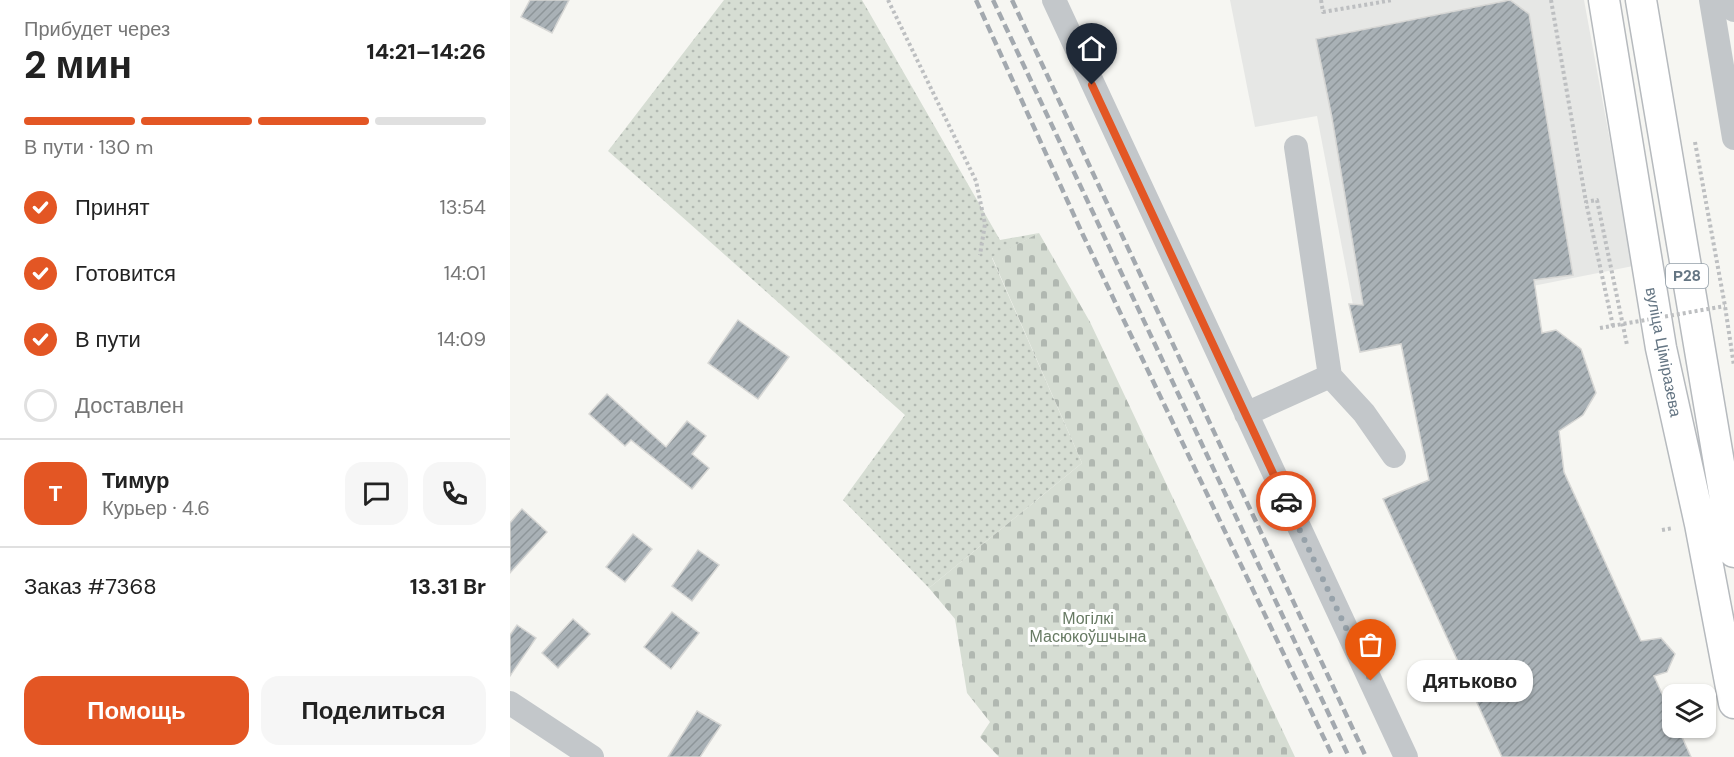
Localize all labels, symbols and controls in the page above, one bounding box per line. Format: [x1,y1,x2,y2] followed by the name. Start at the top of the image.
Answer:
[24,16,170,42] text: Прибудет через
[1066,23,1117,85] pin
[1075,32,1108,65] icon: home
[367,37,486,66] text: 14:21–14:26
[24,39,132,90] text: 2 мин
[24,134,153,160] text: В пути · 130 m
[24,191,57,224] icon: check
[75,193,149,222] text: Принят
[440,194,486,220] text: 13:54
[24,257,57,290] icon: check
[75,259,176,288] text: Готовится
[444,260,486,286] text: 14:01
[1666,264,1708,288] road number: Р28
[1641,285,1686,419] street label: вуліца Ціміразева
[24,323,57,356] icon: check
[75,325,141,354] text: В пути
[437,326,486,352] text: 14:09
[75,391,184,420] text: Доставлен
[345,462,408,525] button: chat
[423,462,486,525] button: phone
[102,466,170,495] text: Тимур
[1256,471,1316,531] courier
[49,479,62,508] text: Т
[1270,485,1303,518] icon: car
[102,495,210,521] text: Курьер · 4.6
[24,572,157,601] text: Заказ #7368
[410,572,486,601] text: 13.31 Br
[1030,608,1147,647] park label: Могілкі Масюкоўшчына
[1345,619,1396,681] pin
[1354,628,1387,661] icon: bag
[1407,660,1533,702] callout: Дятьково
[1423,668,1517,694] text: Дятьково
[24,676,249,745] button: Помощь
[261,676,486,745] button: Поделиться
[1662,684,1716,738] map controls
[1662,684,1716,738] button: layers

